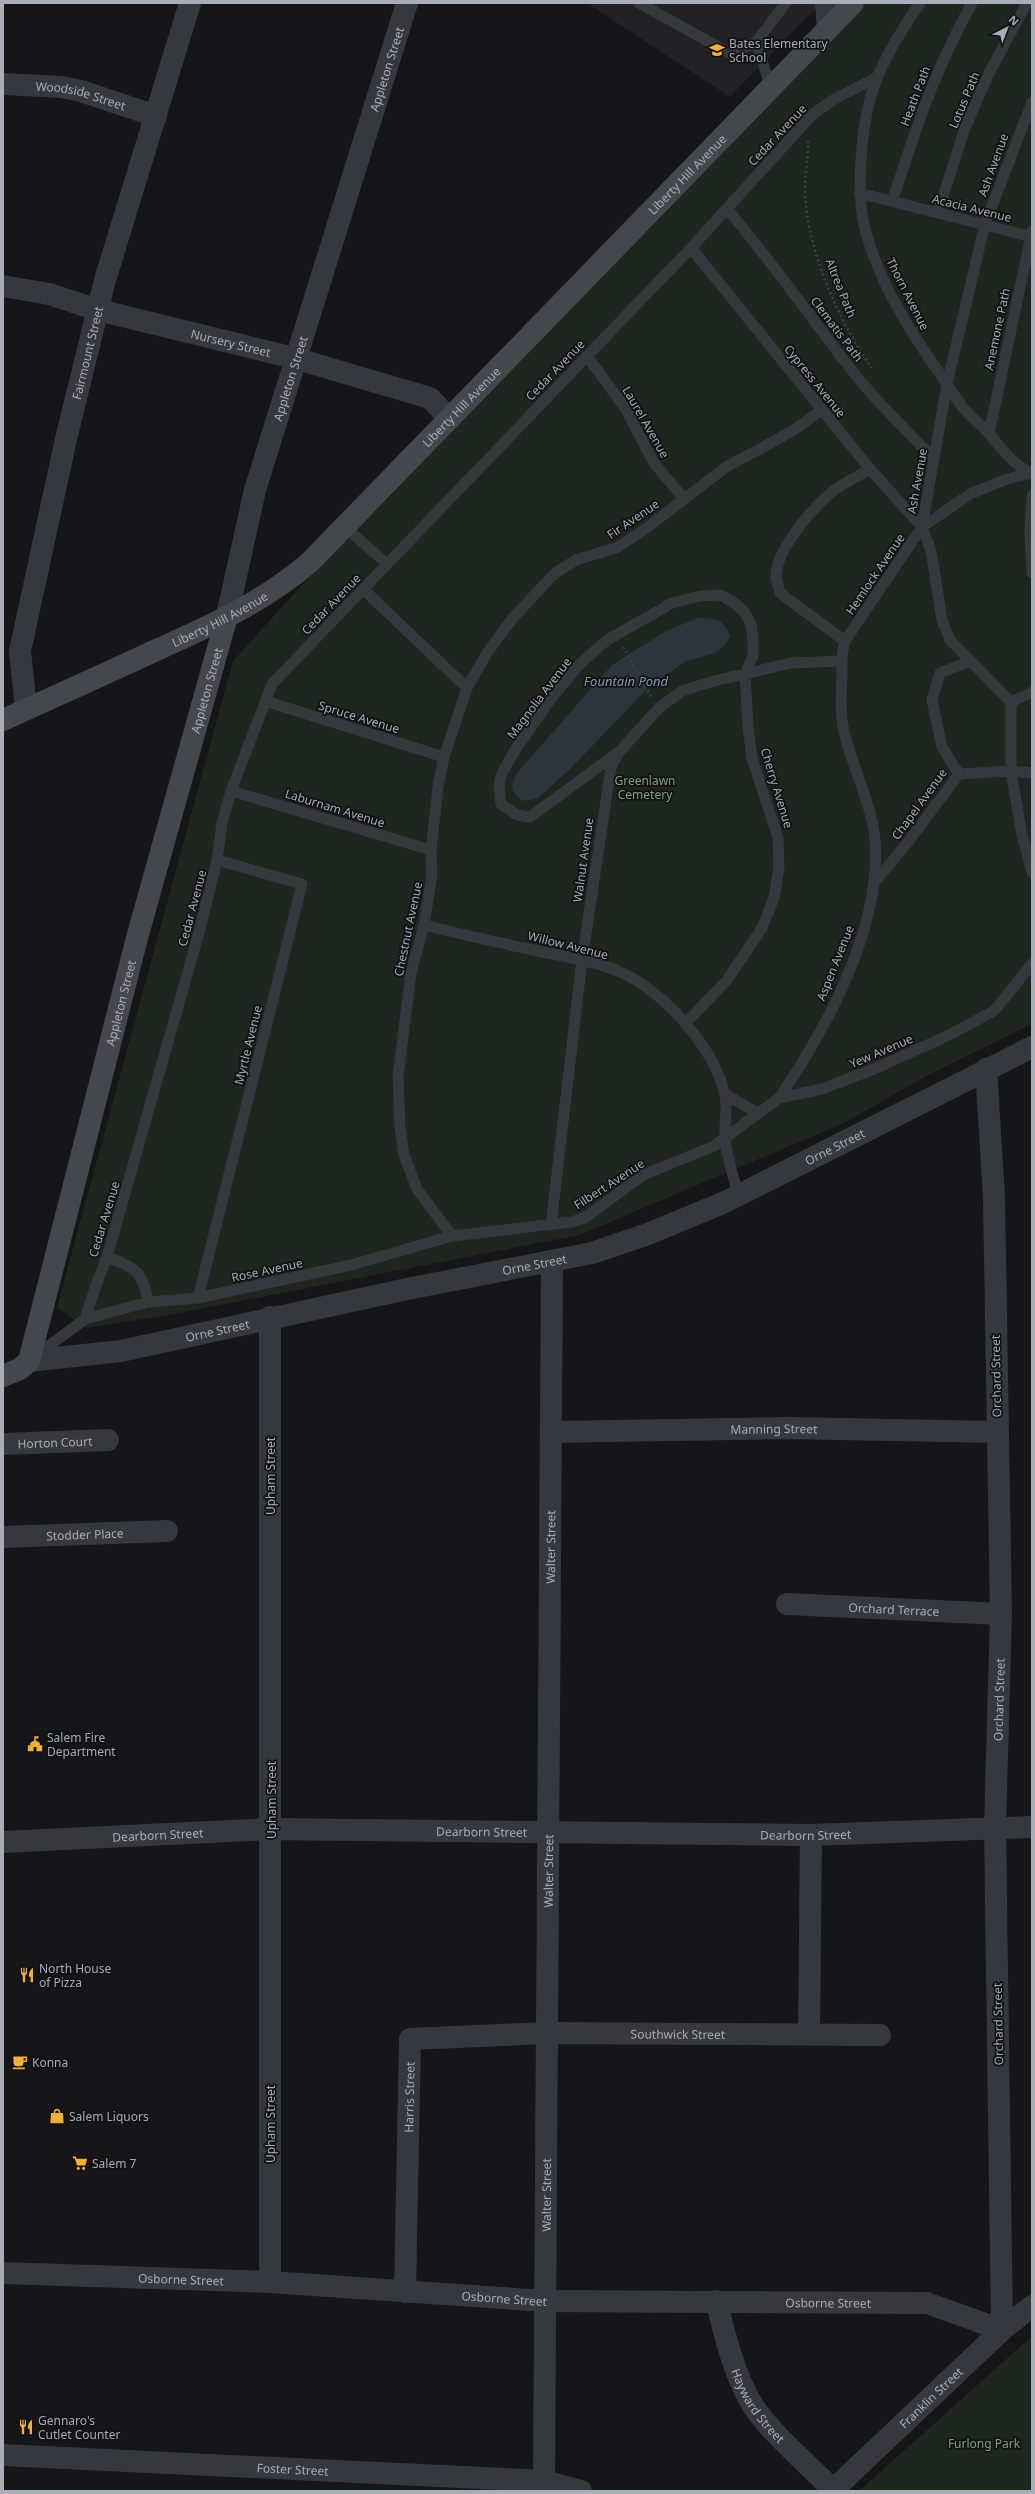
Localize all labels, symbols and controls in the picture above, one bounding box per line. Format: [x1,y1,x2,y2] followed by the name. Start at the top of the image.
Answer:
[987,8,1027,48] north arrow
[1006,12,1022,29] text: N
[365,24,408,114] street label: Appleton Street
[729,35,828,66] place label: Bates Elementary School
[708,41,726,59] school or university icon: Bates Elementary School
[896,64,934,128] street label: Heath Path
[944,69,984,131] street label: Lotus Path
[35,77,129,114] street label: Woodside Street
[744,100,810,170] street label: Cedar Avenue
[644,130,730,218] street label: Liberty Hill Avenue
[974,131,1012,199] street label: Ash Avenue
[931,190,1014,226] street label: Acacia Avenue
[882,255,934,333] street label: Thorn Avenue
[821,256,861,320] street label: Altrea Path
[980,286,1014,372] street label: Anemone Path
[807,293,867,365] street label: Clematis Path
[68,304,107,401] street label: Fairmount Street
[189,325,273,361] street label: Nursery Street
[269,333,311,423] street label: Appleton Street
[522,336,589,404] street label: Cedar Avenue
[780,341,850,421] street label: Cypress Avenue
[418,363,504,450] street label: Liberty Hill Avenue
[619,383,674,461] street label: Laurel Avenue
[903,447,931,515] street label: Ash Avenue
[604,495,663,543] street label: Fir Avenue
[841,530,909,618] street label: Hemlock Avenue
[298,570,365,638] street label: Cedar Avenue
[169,587,271,651] street label: Liberty Hill Avenue
[186,645,226,735] street label: Appleton Street
[503,654,575,742] street label: Magnolia Avenue
[584,672,669,690] water label: Fountain Pond
[316,697,402,737] street label: Spruce Avenue
[757,746,797,830] street label: Cherry Avenue
[887,765,951,843] street label: Chapel Avenue
[614,772,676,803] park label: Greenlawn Cemetery
[283,785,387,831] street label: Laburnam Avenue
[569,816,597,903] street label: Walnut Avenue
[174,868,210,948] street label: Cedar Avenue
[390,880,426,978] street label: Chestnut Avenue
[812,922,858,1003] street label: Aspen Avenue
[526,927,610,963] street label: Willow Avenue
[101,958,140,1048] street label: Appleton Street
[230,1003,266,1087] street label: Myrtle Avenue
[847,1030,916,1072] street label: Yew Avenue
[802,1124,868,1169] street label: Orne Street
[570,1155,648,1213] street label: Filbert Avenue
[84,1179,124,1259] street label: Cedar Avenue
[501,1250,569,1279] street label: Orne Street
[230,1254,304,1286] street label: Rose Avenue
[184,1315,252,1345] street label: Orne Street
[987,1334,1005,1418] street label: Orchard Street
[730,1419,818,1437] street label: Manning Street
[17,1432,93,1452] street label: Horton Court
[262,1436,279,1515] street label: Upham Street
[541,1510,559,1584] street label: Walter Street
[46,1524,124,1544] street label: Stodder Place
[848,1598,940,1620] street label: Orchard Terrace
[989,1657,1008,1741] street label: Orchard Street
[47,1729,116,1760] place label: Salem Fire Department
[26,1735,44,1753] public building icon: Salem Fire Department
[263,1760,280,1839] street label: Upham Street
[436,1822,528,1840] street label: Dearborn Street
[112,1824,204,1845] street label: Dearborn Street
[760,1825,852,1844] street label: Dearborn Street
[539,1834,557,1908] street label: Walter Street
[39,1960,112,1991] place label: North House of Pizza
[18,1966,36,1984] restaurant icon: North House of Pizza
[989,1982,1007,2066] street label: Orchard Street
[631,2025,726,2043] street label: Southwick Street
[11,2053,29,2071] cafe icon: Konna
[32,2054,68,2071] place label: Konna
[400,2061,418,2133] street label: Harris Street
[262,2084,279,2163] street label: Upham Street
[48,2107,66,2125] shop icon: Salem Liquors
[69,2108,149,2125] place label: Salem Liquors
[71,2154,89,2172] supermarket icon: Salem 7
[92,2155,137,2172] place label: Salem 7
[537,2158,555,2232] street label: Walter Street
[138,2269,225,2289] street label: Osborne Street
[461,2287,548,2310] street label: Osborne Street
[785,2294,872,2311] street label: Osborne Street
[895,2363,967,2432] street label: Franklin Street
[728,2366,789,2447] street label: Hayward Street
[38,2412,120,2443] place label: Gennaro's Cutlet Counter
[17,2418,35,2436] restaurant icon: Gennaro's Cutlet Counter
[948,2435,1021,2452] park label: Furlong Park
[256,2459,330,2479] street label: Foster Street

